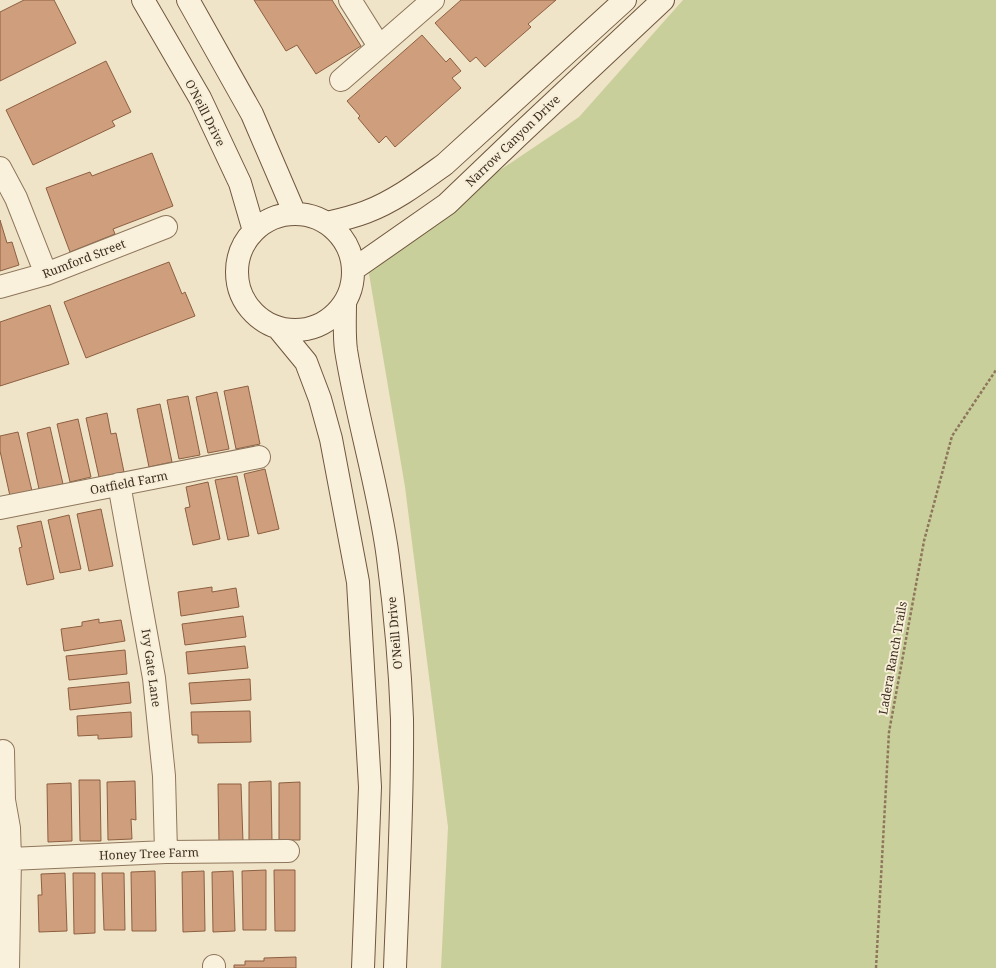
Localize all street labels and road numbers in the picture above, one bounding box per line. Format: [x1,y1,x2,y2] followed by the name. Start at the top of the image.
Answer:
[181,76,230,149] street label: O'Neill Drive
[462,91,564,190] street label: Narrow Canyon Drive
[40,235,128,282] street label: Rumford Street
[89,467,169,498] street label: Oatfield Farm
[383,596,406,670] street label: O'Neill Drive
[874,600,911,716] street label: Ladera Ranch Trails
[138,628,165,708] street label: Ivy Gate Lane
[99,843,199,864] street label: Honey Tree Farm

